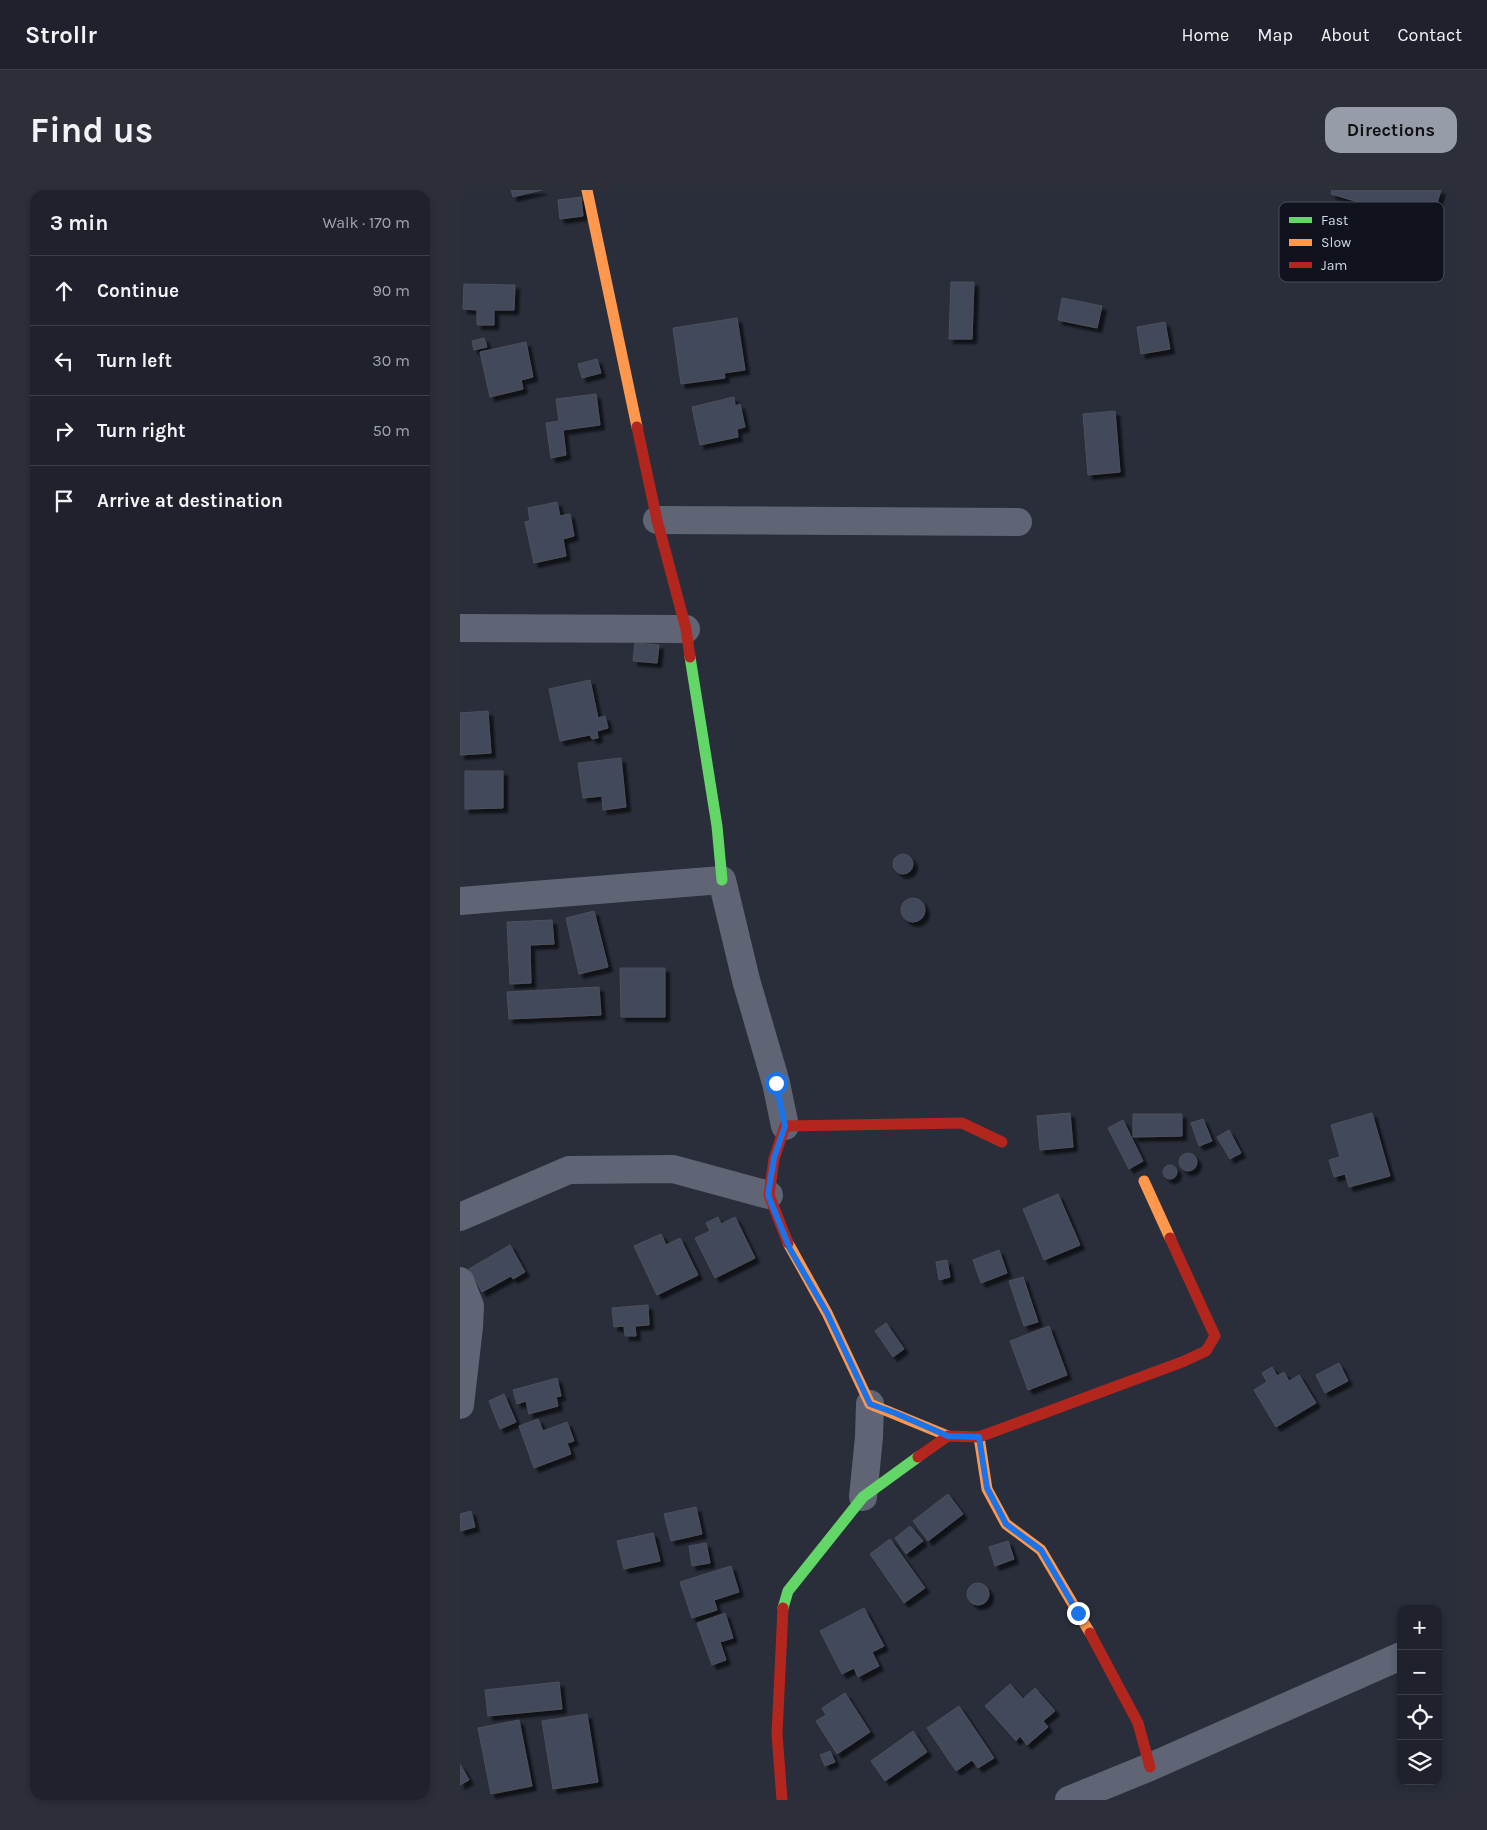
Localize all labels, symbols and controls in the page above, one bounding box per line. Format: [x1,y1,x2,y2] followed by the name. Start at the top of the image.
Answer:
[25,21,97,49] text: Strollr
[1181,24,1229,46] text: Home
[1257,24,1293,46] text: Map
[1321,24,1370,46] text: About
[1398,24,1462,46] text: Contact
[1325,107,1457,153] button: Directions
[30,110,153,151] text: Find us
[1279,202,1444,282] legend
[50,211,108,235] text: 3 min
[1321,212,1348,229] text: Fast
[322,213,410,232] text: Walk · 170 m
[1321,234,1351,251] text: Slow
[1321,257,1347,274] text: Jam
[50,277,78,305] icon: ahead
[97,280,179,302] text: Continue
[372,281,410,300] text: 90 m
[50,347,78,375] icon: left
[97,350,172,372] text: Turn left
[372,351,410,370] text: 30 m
[50,417,78,445] icon: right
[97,420,186,442] text: Turn right
[373,421,410,440] text: 50 m
[50,487,78,515] icon: arrive
[97,490,283,512] text: Arrive at destination
[765,1072,788,1095] route start
[1067,1602,1090,1625] route end
[1397,1605,1442,1785] map controls
[1397,1605,1442,1650] button: +
[1397,1650,1442,1695] button: −
[1397,1695,1442,1740] button: locate
[1397,1740,1442,1785] button: layers

